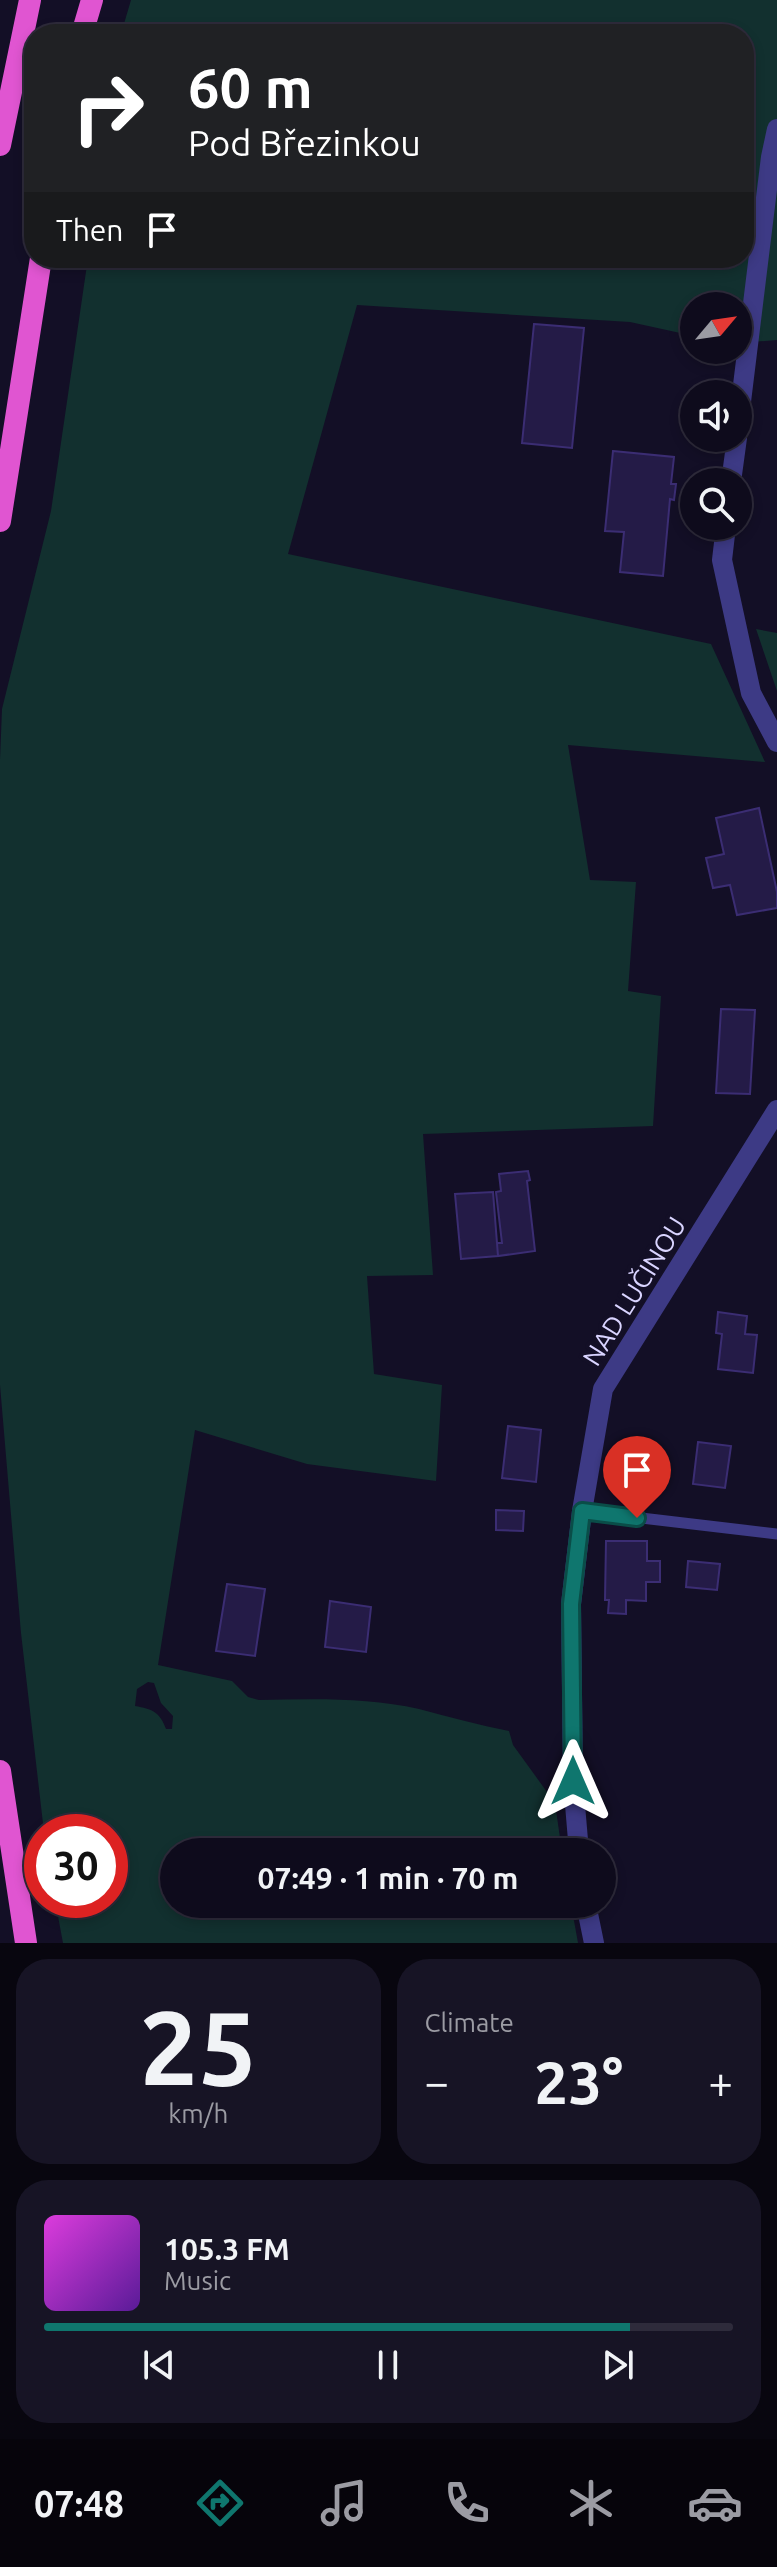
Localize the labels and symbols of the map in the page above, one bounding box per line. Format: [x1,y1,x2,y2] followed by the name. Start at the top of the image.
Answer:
[680,292,752,364] north arrow
[577,1211,691,1371] street label: NAD LUČINOU
[603,1436,671,1518] pin
[531,1739,615,1823] position arrow
[24,1814,128,1918] speed limit sign: 30

